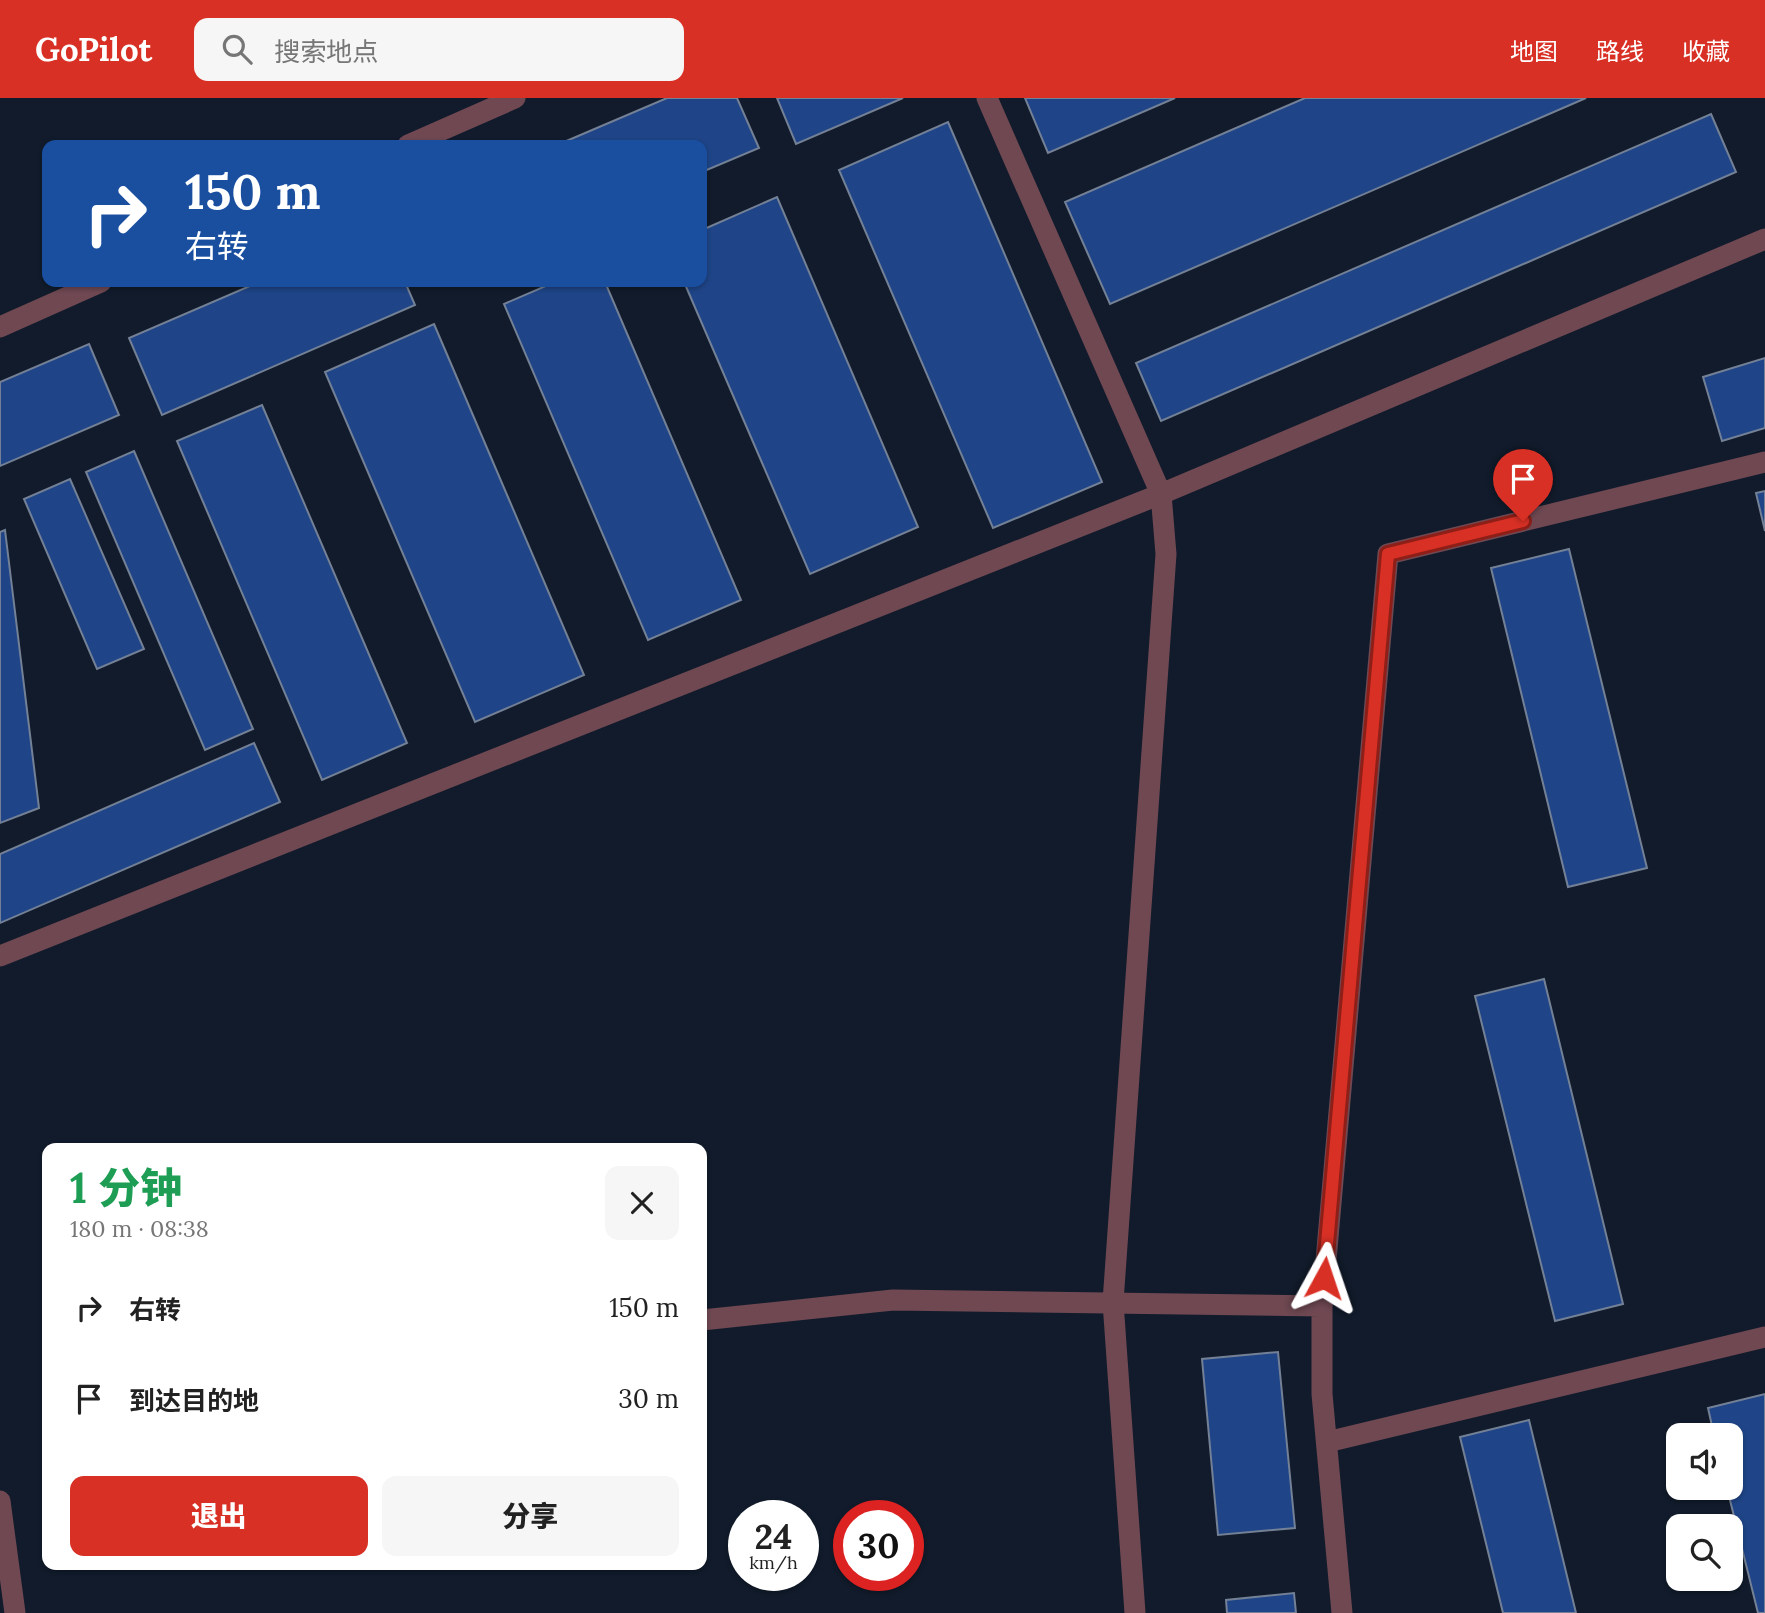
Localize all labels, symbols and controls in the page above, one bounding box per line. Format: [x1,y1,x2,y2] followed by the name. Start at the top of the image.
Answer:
[194,18,684,81] search box
[35,28,152,70] text: GoPilot
[218,30,256,68] icon: search
[274,35,378,68] text: 搜索地点
[1510,36,1558,67] text: 地图
[1596,36,1644,67] text: 路线
[1682,36,1730,67] text: 收藏
[185,160,321,222] text: 150 m
[70,168,161,259] icon: right
[185,226,249,267] text: 右转
[1493,449,1553,521] pin
[1504,460,1542,498] icon: arrive
[70,1161,182,1215] text: 1 分钟
[605,1166,679,1240] button: close
[70,1214,209,1243] text: 180 m · 08:38
[1287,1241,1361,1315] position arrow
[70,1289,108,1327] icon: right
[609,1291,679,1324] text: 150 m
[129,1293,181,1326] text: 右转
[70,1380,108,1418] icon: arrive
[618,1382,679,1415] text: 30 m
[129,1384,259,1417] text: 到达目的地
[1666,1423,1743,1591] map controls
[1666,1423,1743,1500] button: sound
[70,1476,368,1556] button: 退出
[382,1476,679,1556] button: 分享
[833,1500,924,1591] speed limit sign: 30
[755,1514,792,1559] text: 24
[1666,1514,1743,1591] button: search
[749,1551,798,1574] text: km/h

